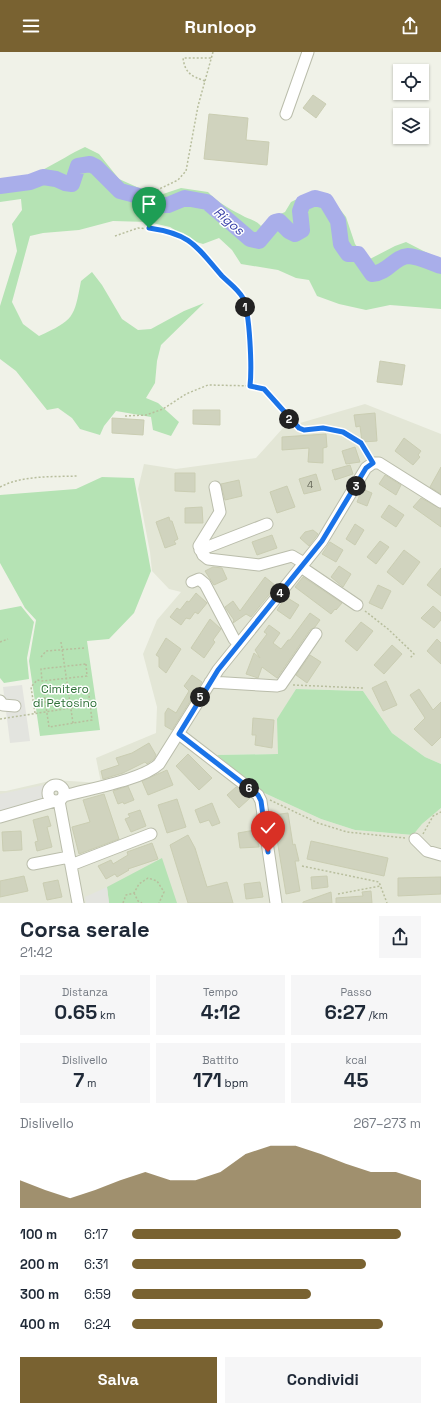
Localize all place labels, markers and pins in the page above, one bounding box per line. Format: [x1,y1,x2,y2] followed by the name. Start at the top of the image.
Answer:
[132,187,166,228] pin
[235,297,255,317] pin: 1
[279,409,299,429] pin: 2
[346,476,366,496] pin: 3
[270,583,290,603] pin: 4
[190,687,210,707] pin: 5
[239,778,259,798] pin: 6
[251,811,285,852] pin

